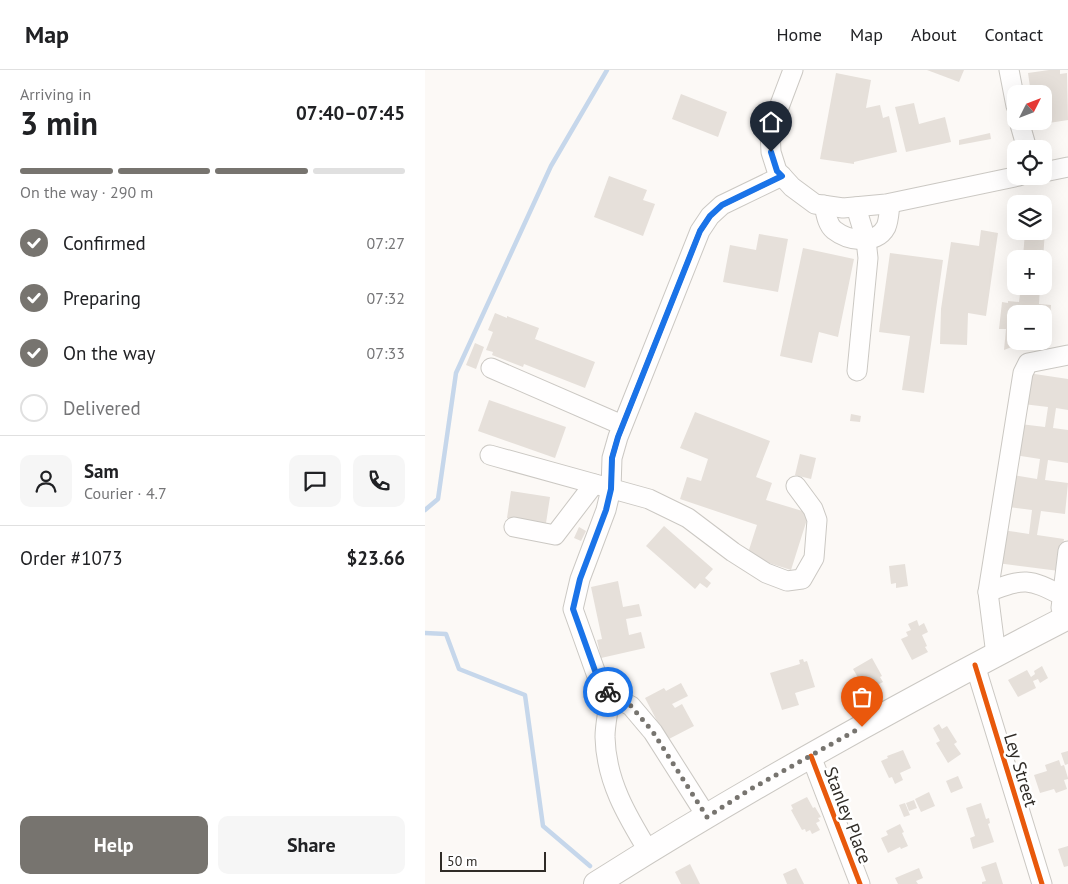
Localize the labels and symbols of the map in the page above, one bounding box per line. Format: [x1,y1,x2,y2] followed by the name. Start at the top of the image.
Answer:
[1007,85,1053,130] north arrow
[750,101,792,152] pin
[583,667,633,717] courier
[841,676,883,727] pin
[999,731,1043,809] street label: Ley Street
[819,763,877,867] street label: Stanley Place
[440,849,546,872] scale bar

